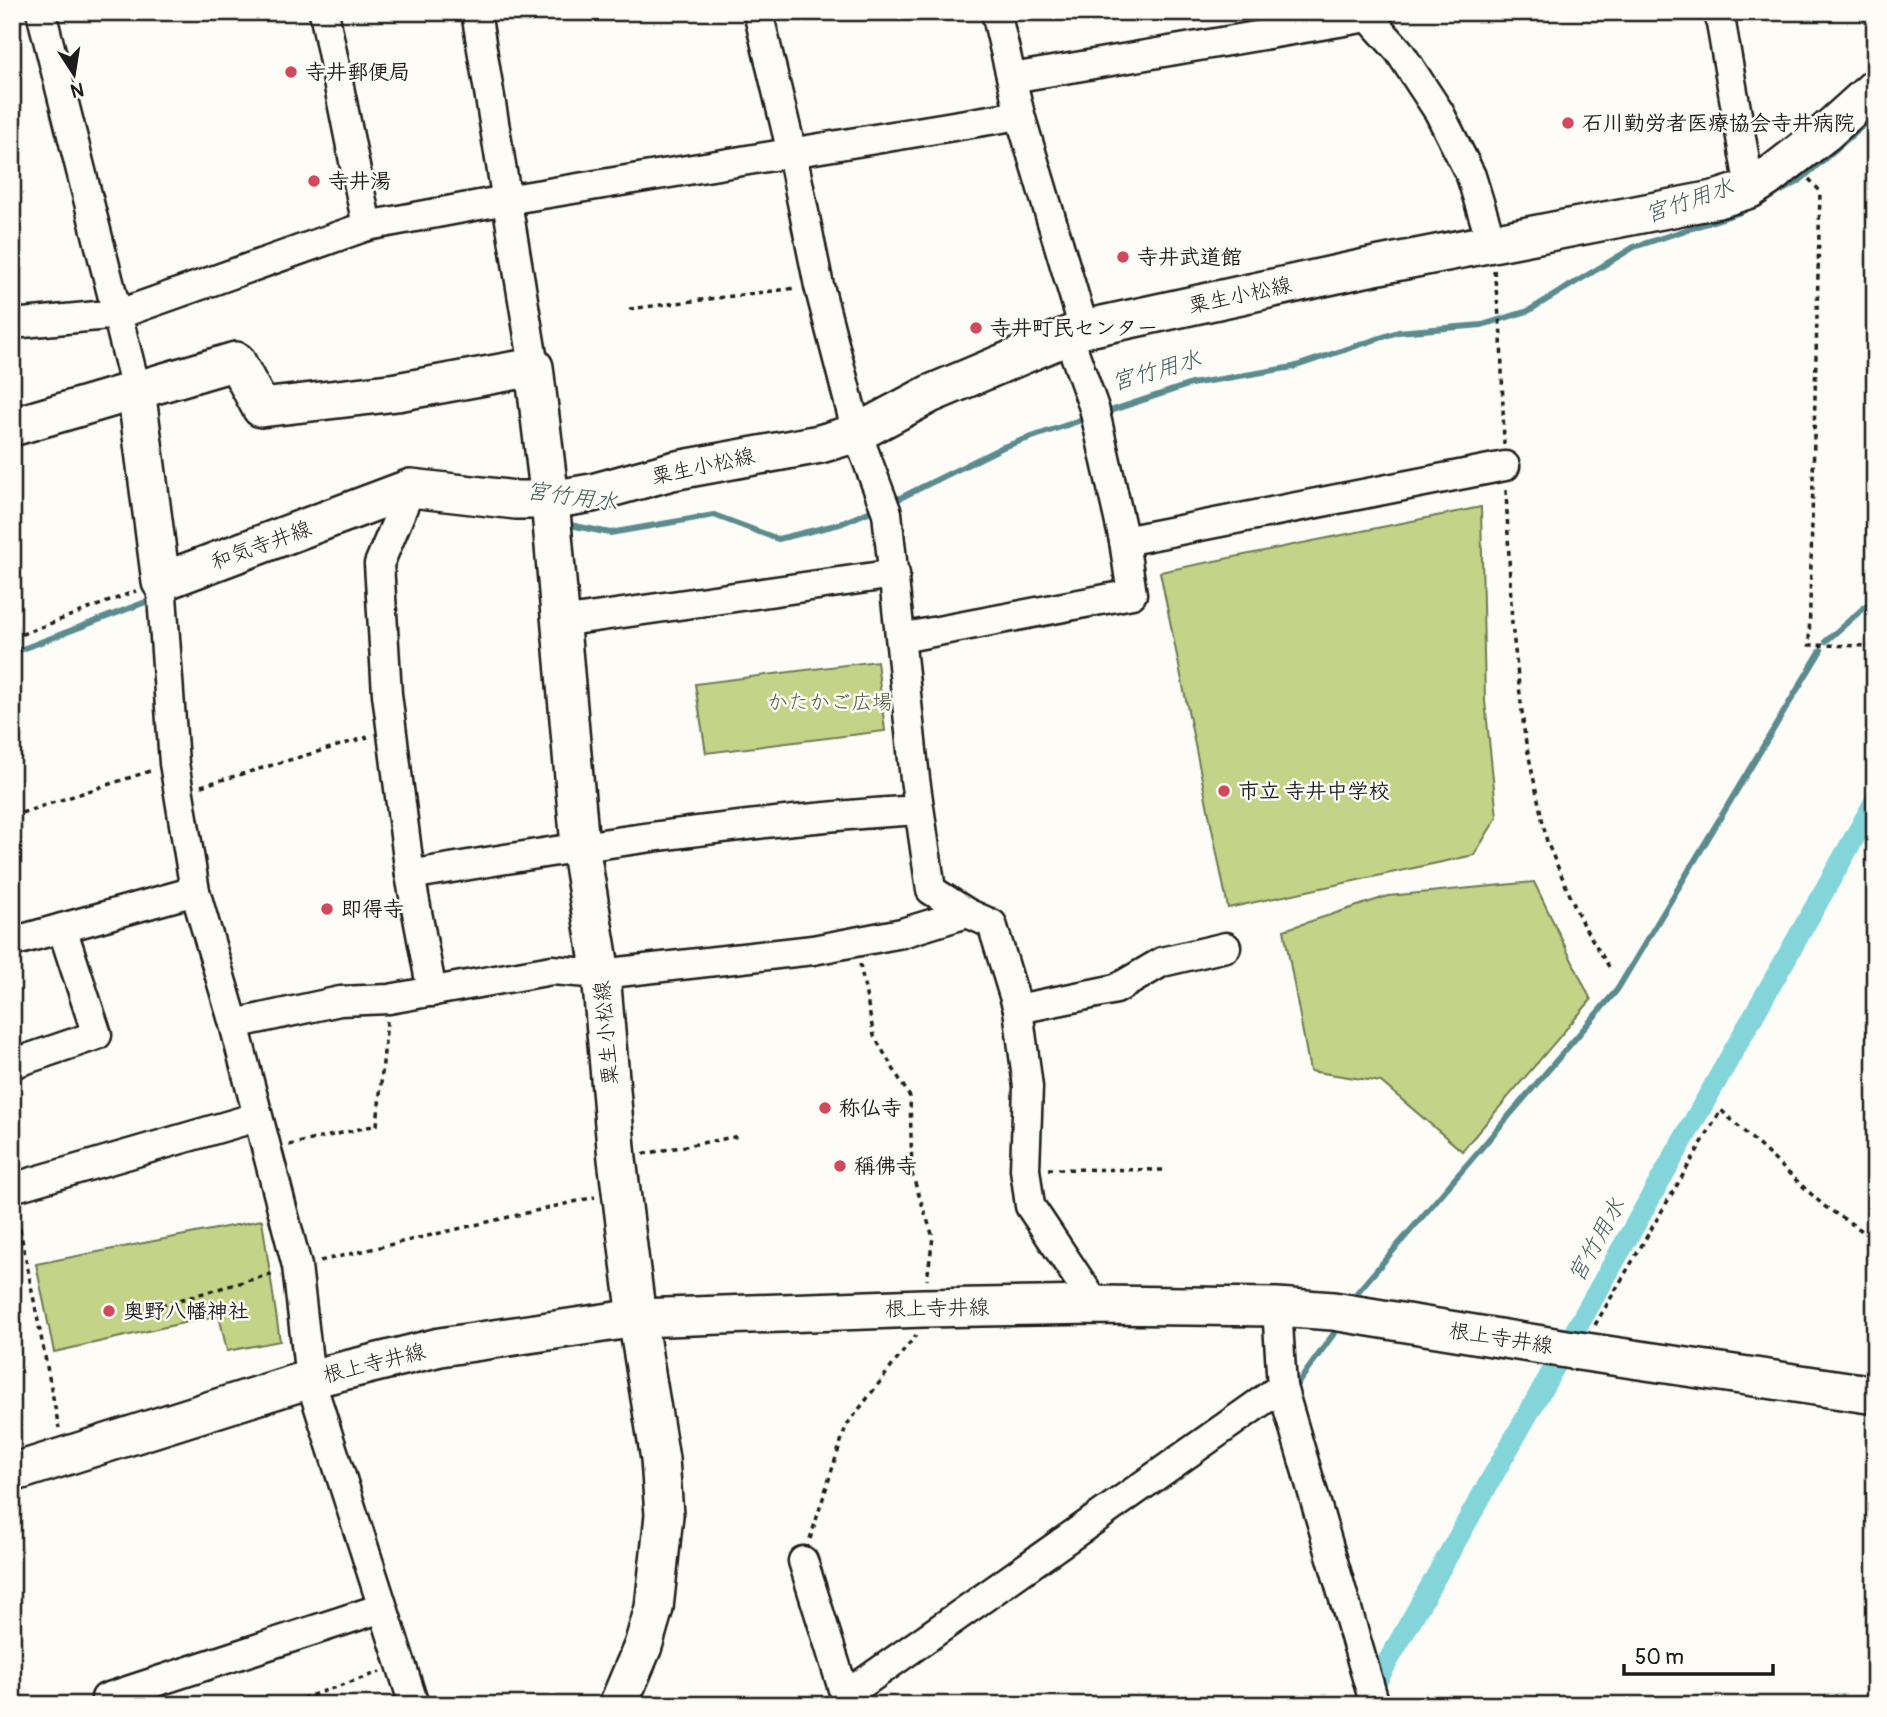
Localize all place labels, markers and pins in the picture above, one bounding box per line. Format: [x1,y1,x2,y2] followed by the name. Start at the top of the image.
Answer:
[305,59,410,86] place label: 寺井郵便局
[283,64,299,80] marker: 寺井郵便局
[1582,110,1855,137] place label: 石川勤労者医療協会寺井病院
[1560,115,1576,131] marker: 石川勤労者医療協会寺井病院
[328,168,391,195] place label: 寺井湯
[306,173,322,189] marker: 寺井湯
[1137,244,1242,271] place label: 寺井武道館
[1115,249,1131,265] marker: 寺井武道館
[990,315,1158,342] place label: 寺井町民センター
[968,320,984,336] marker: 寺井町民センター
[1238,778,1390,805] place label: 市立 寺井中学校
[1216,783,1232,799] marker: 市立 寺井中学校
[341,896,404,923] place label: 即得寺
[319,901,335,917] marker: 即得寺
[839,1095,902,1122] place label: 称仏寺
[817,1100,833,1116] marker: 称仏寺
[854,1153,917,1180] place label: 稱佛寺
[832,1158,848,1174] marker: 稱佛寺
[123,1298,249,1325] place label: 奥野八幡神社
[101,1303,117,1319] marker: 奥野八幡神社

